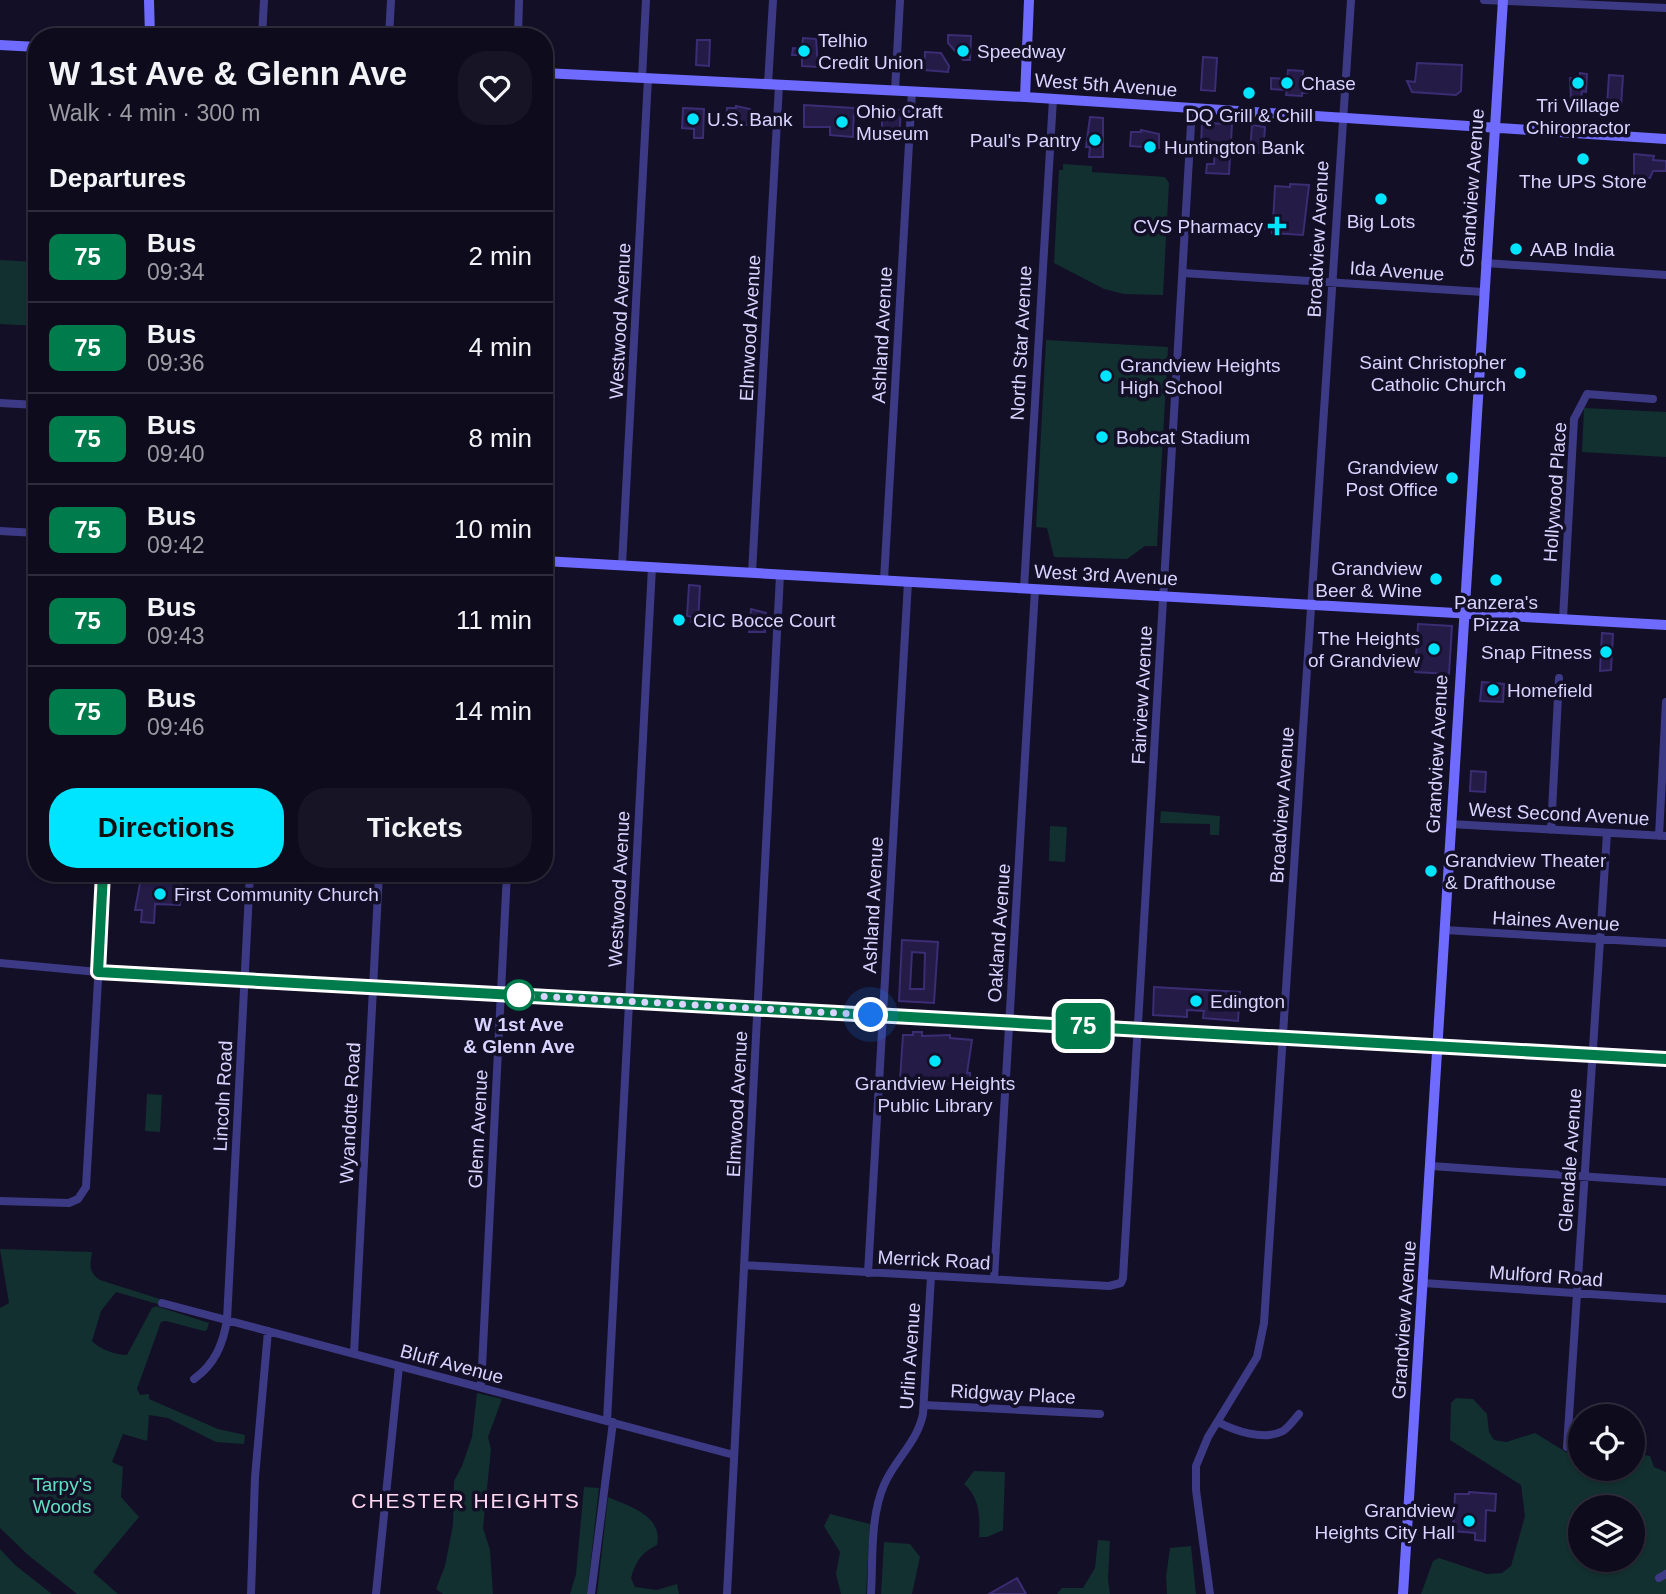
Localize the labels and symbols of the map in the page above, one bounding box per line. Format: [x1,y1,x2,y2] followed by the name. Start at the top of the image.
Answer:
[818,30,924,73] place label: Telhio Credit Union
[977,41,1066,62] place label: Speedway
[796,43,812,59] marker: Telhio Credit Union
[955,43,971,59] marker: Speedway
[1034,70,1178,100] street label: West 5th Avenue
[1301,73,1356,94] place label: Chase
[1279,75,1295,91] marker: Chase
[1570,75,1586,91] marker: Tri Village Chiropractor
[1241,85,1257,101] marker: DQ Grill & Chill
[1526,95,1631,138] place label: Tri Village Chiropractor
[856,101,943,144] place label: Ohio Craft Museum
[1185,105,1313,126] place label: DQ Grill & Chill
[1456,108,1488,268] street label: Grandview Avenue
[707,109,793,130] place label: U.S. Bank
[685,111,701,127] marker: U.S. Bank
[834,114,850,130] marker: Ohio Craft Museum
[970,130,1081,151] place label: Paul's Pantry
[1087,132,1103,148] marker: Paul's Pantry
[1164,137,1305,158] place label: Huntington Bank
[1142,139,1158,155] marker: Huntington Bank
[1575,151,1591,167] marker: The UPS Store
[1303,160,1333,318] street label: Broadview Avenue
[1519,171,1647,192] place label: The UPS Store
[1373,191,1389,207] marker: Big Lots
[1347,211,1415,232] place label: Big Lots
[1133,216,1263,237] place label: CVS Pharmacy
[1269,218,1285,234] marker: CVS Pharmacy
[1530,239,1615,260] place label: AAB India
[1508,241,1524,257] marker: AAB India
[605,242,635,400] street label: Westwood Avenue
[736,254,764,402] street label: Elmwood Avenue
[1349,257,1445,285] street label: Ida Avenue
[1006,265,1036,421] street label: North Star Avenue
[868,266,896,404] street label: Ashland Avenue
[1359,352,1507,395] place label: Saint Christopher Catholic Church
[1120,355,1281,398] place label: Grandview Heights High School
[1512,365,1528,381] marker: Saint Christopher Catholic Church
[1098,368,1114,384] marker: Grandview Heights High School
[1540,421,1570,563] street label: Hollywood Place
[1116,427,1250,448] place label: Bobcat Stadium
[1094,429,1110,445] marker: Bobcat Stadium
[1345,457,1438,500] place label: Grandview Post Office
[1444,470,1460,486] marker: Grandview Post Office
[1315,558,1422,601] place label: Grandview Beer & Wine
[1034,561,1178,589] street label: West 3rd Avenue
[1428,571,1444,587] marker: Grandview Beer & Wine
[1488,572,1504,588] marker: Panzera's Pizza
[1454,592,1538,635] place label: Panzera's Pizza
[693,610,836,631] place label: CIC Bocce Court
[671,612,687,628] marker: CIC Bocce Court
[1128,625,1156,765] street label: Fairview Avenue
[1308,628,1420,671] place label: The Heights of Grandview
[1426,641,1442,657] marker: The Heights of Grandview
[1481,642,1592,663] place label: Snap Fitness
[1598,644,1614,660] marker: Snap Fitness
[1422,674,1452,834] street label: Grandview Avenue
[1507,680,1593,701] place label: Homefield
[1485,682,1501,698] marker: Homefield
[1266,726,1298,884] street label: Broadview Avenue
[1468,799,1650,829] street label: West Second Avenue
[604,810,634,968] street label: Westwood Avenue
[859,836,887,974] street label: Ashland Avenue
[1445,850,1607,893] place label: Grandview Theater & Drafthouse
[984,863,1014,1003] street label: Oakland Avenue
[1423,863,1439,879] marker: Grandview Theater & Drafthouse
[174,884,379,905] place label: First Community Church
[152,886,168,902] marker: First Community Church
[1492,907,1620,935] street label: Haines Avenue
[504,980,534,1010] marker: W 1st Ave & Glenn Ave
[1210,991,1285,1012] place label: Edington
[1188,993,1204,1009] marker: Edington
[853,997,888,1032] your location
[1052,1003,1114,1049] line badge: 75
[463,1014,575,1057] place label: W 1st Ave & Glenn Ave
[723,1030,751,1178] street label: Elmwood Avenue
[210,1040,236,1152] street label: Lincoln Road
[336,1042,364,1184] street label: Wyandotte Road
[927,1053,943,1069] marker: Grandview Heights Public Library
[464,1069,492,1189] street label: Glenn Avenue
[855,1073,1015,1116] place label: Grandview Heights Public Library
[1554,1087,1586,1233] street label: Glendale Avenue
[1388,1240,1420,1400] street label: Grandview Avenue
[877,1247,991,1273] street label: Merrick Road
[1488,1262,1604,1290] street label: Mulford Road
[896,1302,924,1410] street label: Urlin Avenue
[398,1340,506,1388] street label: Bluff Avenue
[950,1380,1076,1408] street label: Ridgway Place
[32,1474,92,1517] park label: Tarpy's Woods
[351,1489,581,1512] district label: CHESTER HEIGHTS
[1315,1500,1455,1543] place label: Grandview Heights City Hall
[1461,1513,1477,1529] marker: Grandview Heights City Hall

